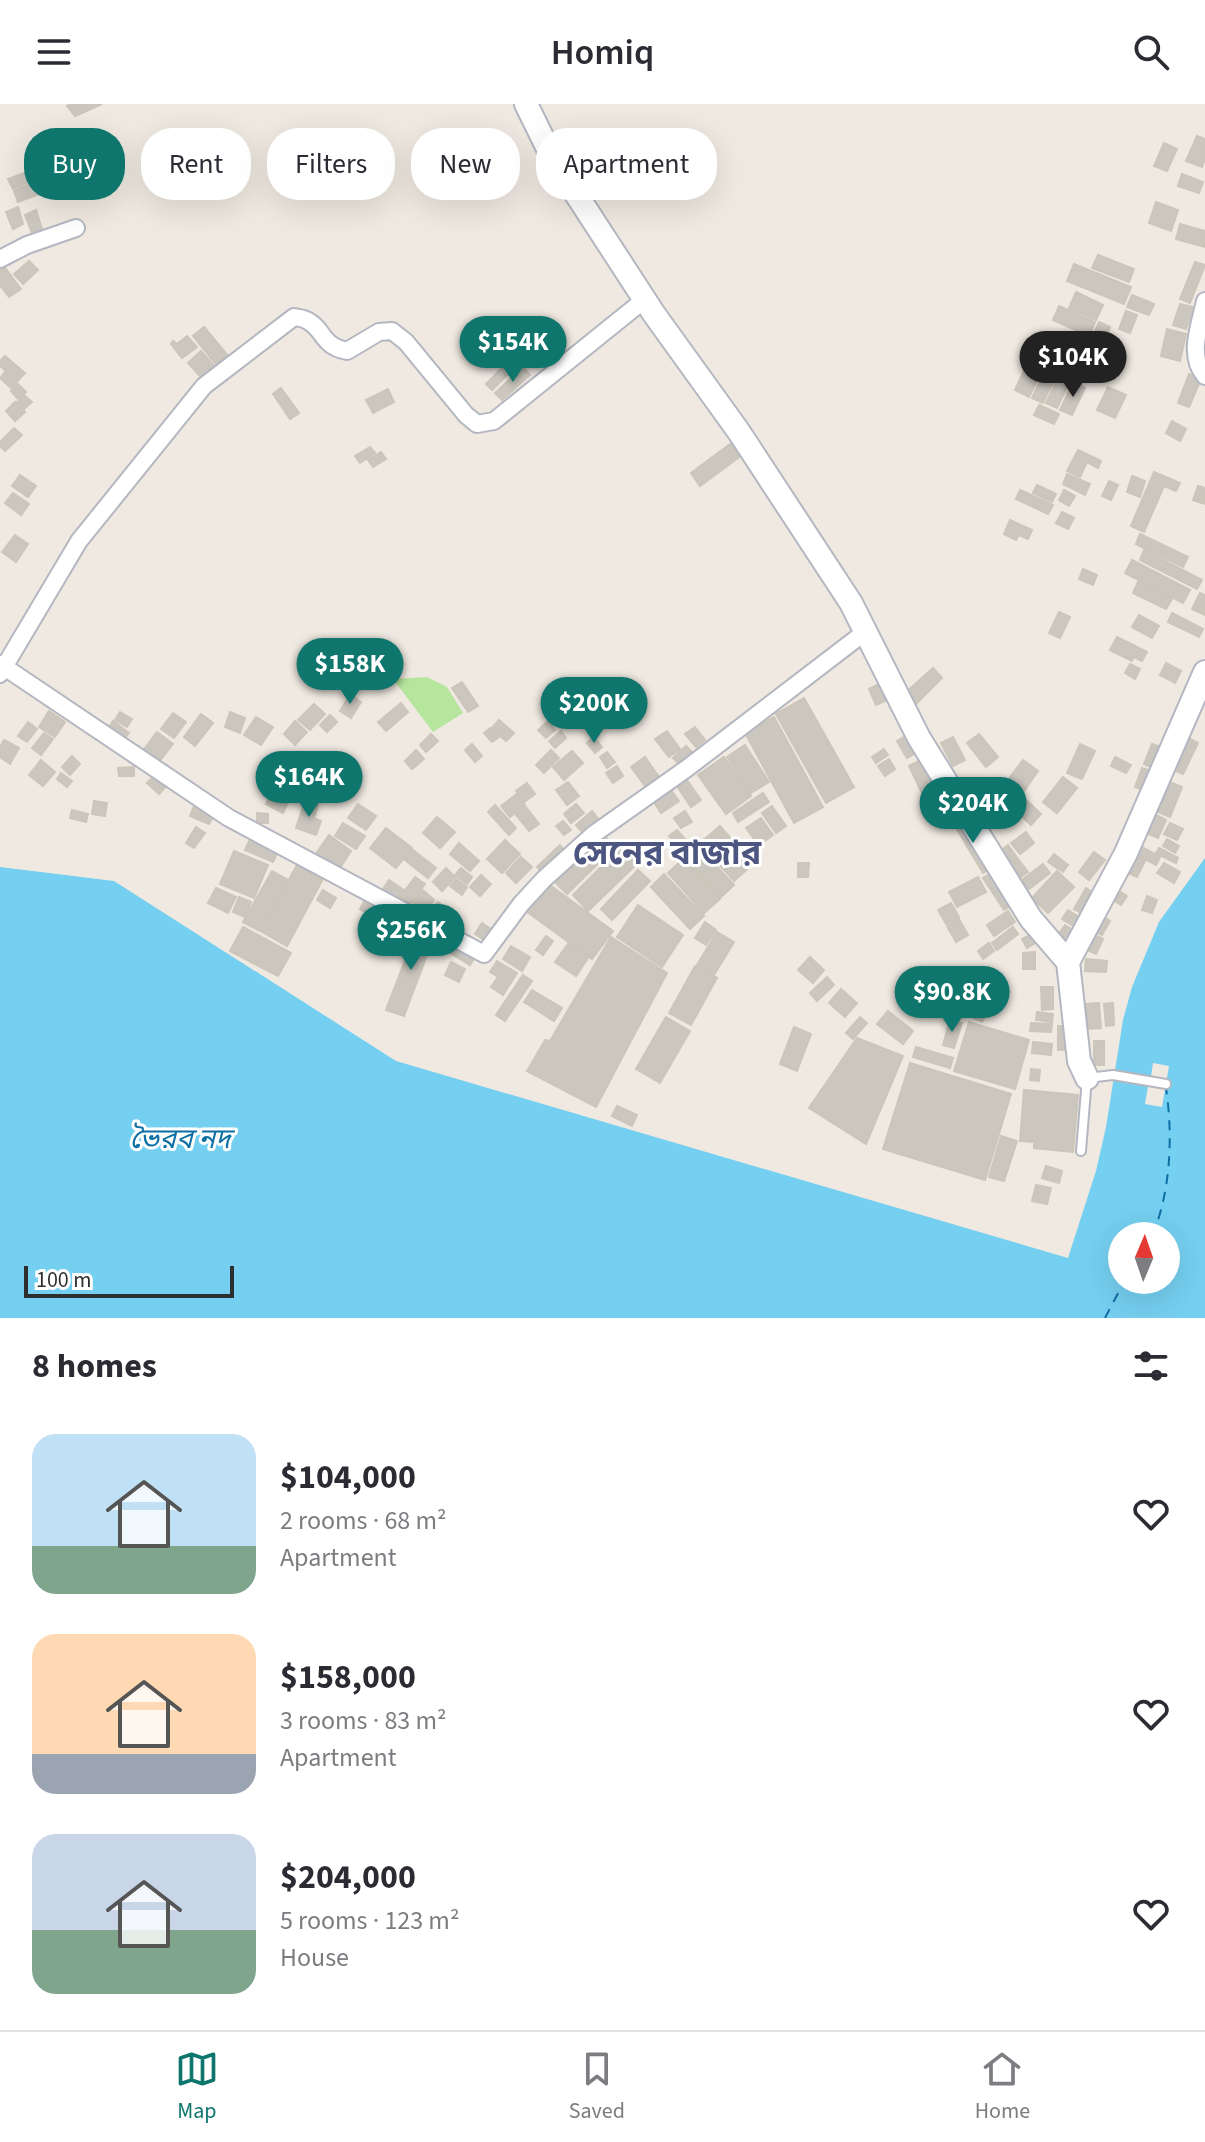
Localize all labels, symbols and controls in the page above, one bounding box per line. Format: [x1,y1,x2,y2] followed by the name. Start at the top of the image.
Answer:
[551,27,654,78] text: Homiq
[32,30,76,74] icon: menu
[1129,30,1173,74] icon: search
[24,128,125,200] chip: Buy
[141,128,251,200] chip: Rent
[267,128,395,200] chip: Filters
[411,128,520,200] chip: New
[536,128,717,200] chip: Apartment
[457,316,569,384] pin: $154K
[478,323,548,360] text: $154K
[1017,331,1129,399] pin: $104K
[1038,338,1108,375] text: $104K
[294,638,406,706] pin: $158K
[315,645,385,682] text: $158K
[538,677,650,745] pin: $200K
[559,684,629,721] text: $200K
[253,751,365,819] pin: $164K
[274,758,344,795] text: $164K
[917,777,1029,845] pin: $204K
[938,784,1008,821] text: $204K
[573,829,762,878] district label: সেনের বাজার
[355,904,467,972] pin: $256K
[376,911,446,948] text: $256K
[887,966,1017,1034] pin: $90.8K
[913,973,991,1010] text: $90.8K
[129,1119,236,1159] water label: ভৈরব নদ
[1108,1222,1180,1294] north arrow
[1108,1222,1180,1294] map controls
[24,1262,234,1298] scale bar
[36,1264,91,1296] text: 100 m
[32,1342,157,1391] text: 8 homes
[1129,1344,1173,1388] icon: filters
[280,1453,416,1502] text: $104,000
[96,1466,192,1562] icon: home
[1129,1492,1173,1536] icon: heart
[280,1502,447,1539] text: 2 rooms · 68 m²
[280,1539,397,1576] text: Apartment
[280,1653,416,1702] text: $158,000
[96,1666,192,1762] icon: home
[1129,1692,1173,1736] icon: heart
[280,1702,447,1739] text: 3 rooms · 83 m²
[280,1739,397,1776] text: Apartment
[280,1853,416,1902] text: $204,000
[96,1866,192,1962] icon: home
[1129,1892,1173,1936] icon: heart
[280,1902,459,1939] text: 5 rooms · 123 m²
[280,1939,349,1976] text: House
[175,2047,219,2127] tab: Map
[569,2047,625,2127] tab: Saved
[975,2047,1030,2127] tab: Home

